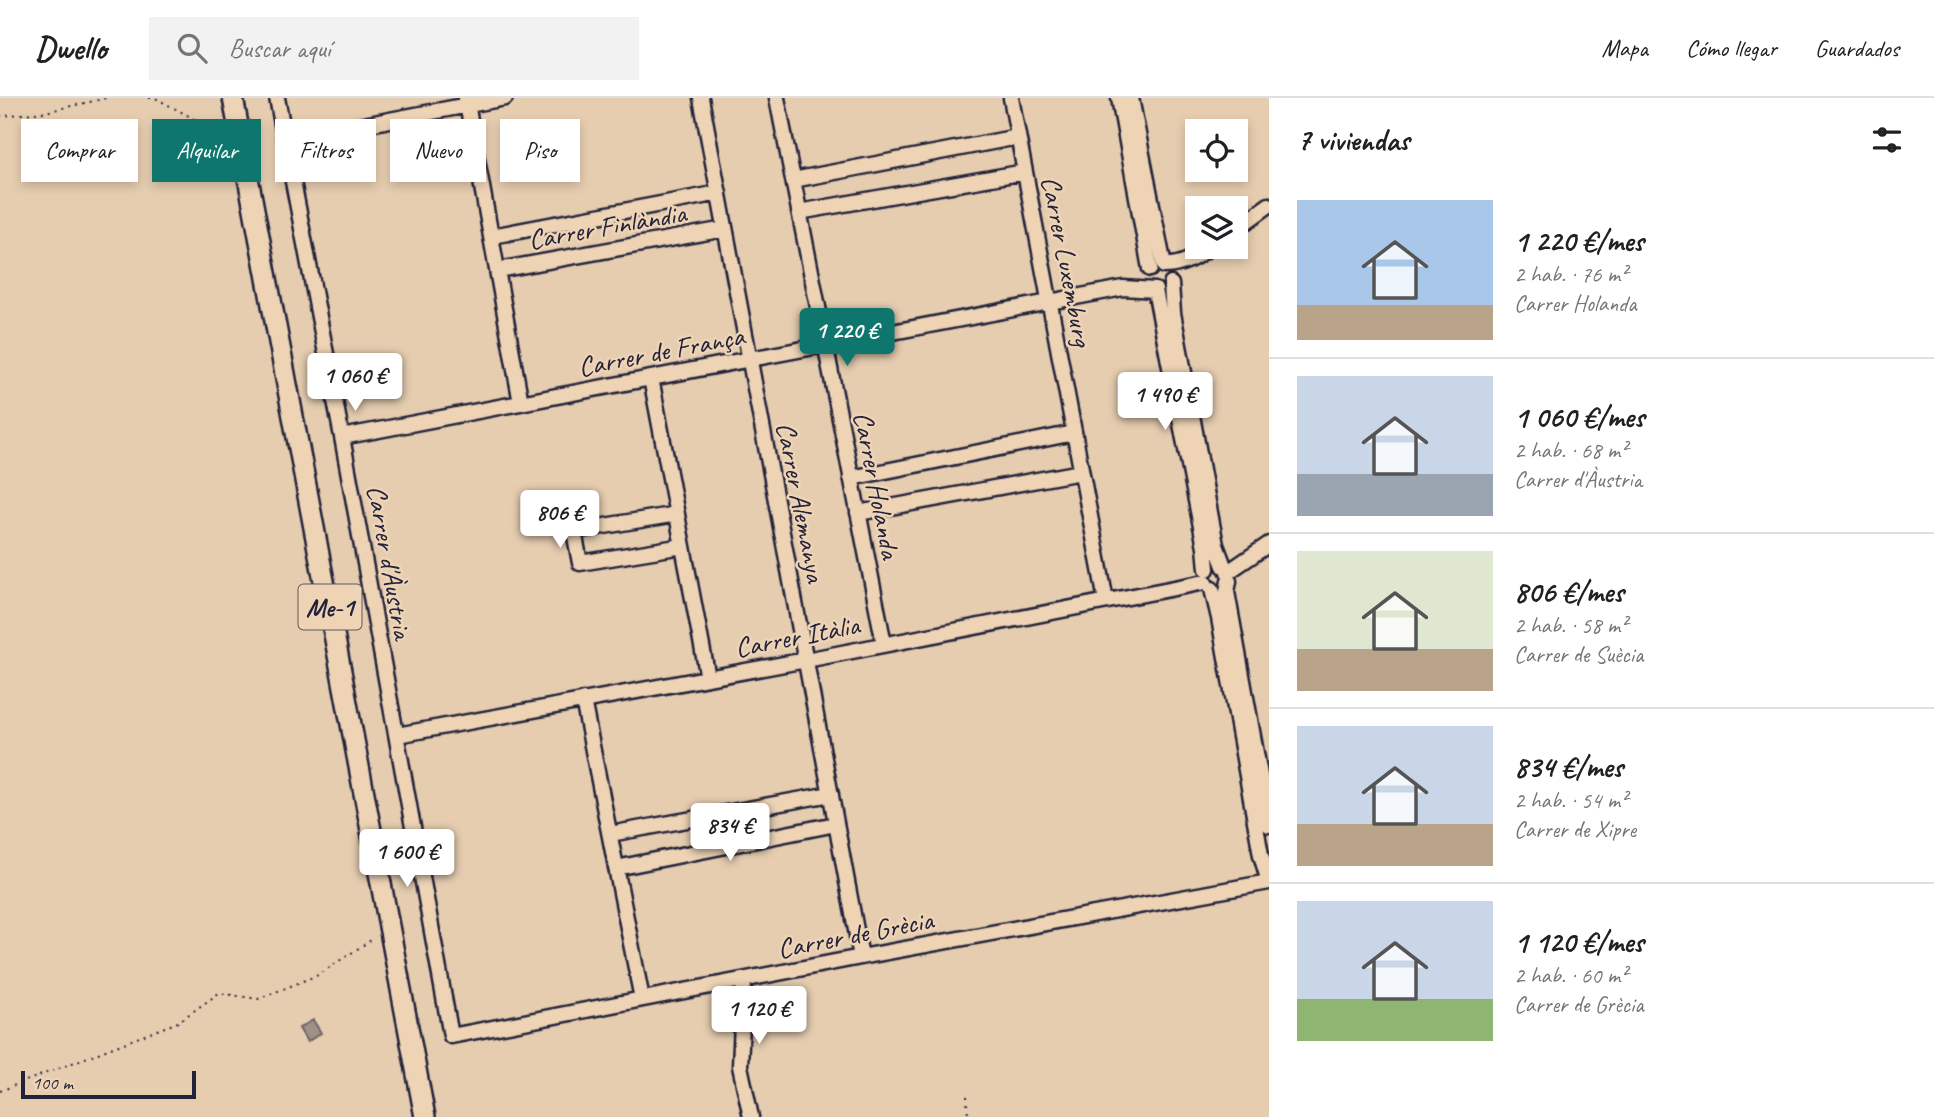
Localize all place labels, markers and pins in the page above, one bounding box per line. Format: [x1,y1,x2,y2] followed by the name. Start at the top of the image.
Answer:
[782,308,912,368] pin: 1 220 €
[290,354,420,413] pin: 1 060 €
[1100,372,1230,432] pin: 1 490 €
[511,490,609,550] pin: 806 €
[681,804,779,863] pin: 834 €
[342,830,472,889] pin: 1 600 €
[694,986,824,1046] pin: 1 120 €

